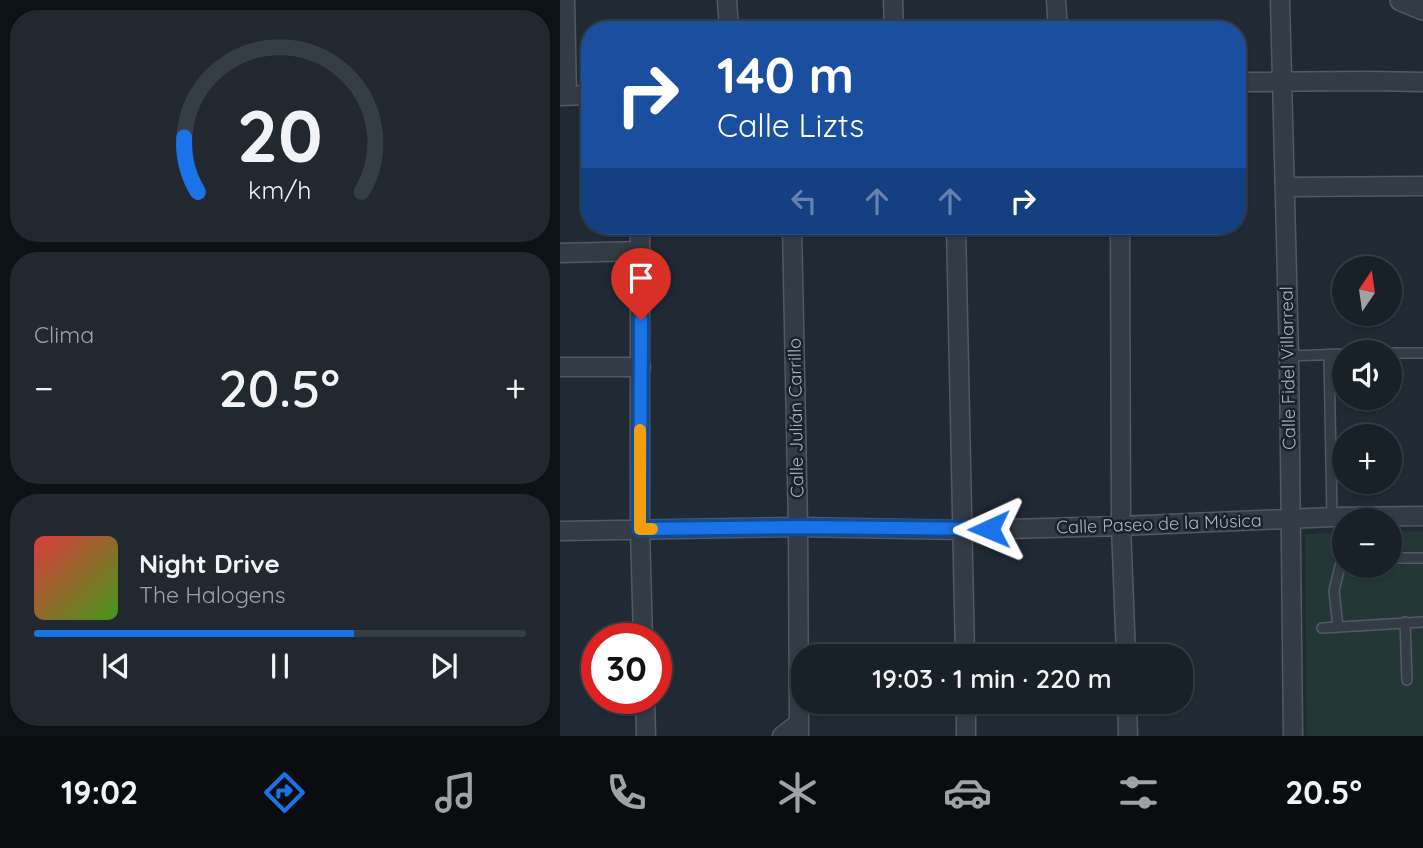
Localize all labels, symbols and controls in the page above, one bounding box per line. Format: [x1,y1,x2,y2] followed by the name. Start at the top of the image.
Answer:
[717,44,854,105] text: 140 m
[602,49,693,140] icon: right
[237,89,323,180] text: 20
[717,105,864,145] text: Calle Lizts
[248,174,312,205] text: km/h
[785,182,823,220] icon: left
[858,182,896,220] icon: ahead
[931,182,969,220] icon: ahead
[1004,182,1042,220] icon: right
[611,248,671,320] pin
[1332,256,1402,326] north arrow
[1332,256,1402,578] map controls
[622,259,660,297] icon: arrive
[1275,286,1300,450] street label: Calle Fidel Villarreal
[34,320,94,349] text: Clima
[783,338,808,498] street label: Calle Julián Carrillo
[1332,340,1402,410] button: sound
[218,355,340,420] text: 20.5°
[34,364,54,412] text: −
[505,364,526,412] text: +
[1332,424,1402,494] button: +
[952,492,1026,566] position arrow
[1056,508,1262,539] street label: Calle Paseo de la Música
[1332,508,1402,578] button: −
[139,547,280,580] text: Night Drive
[139,580,286,609] text: The Halogens
[581,623,672,714] speed limit sign: 30
[97,647,135,685] icon: previous
[261,647,299,685] icon: pause
[425,647,463,685] icon: next
[872,662,1112,695] text: 19:03 · 1 min · 220 m
[260,768,309,817] icon: directions
[431,768,480,817] icon: music
[602,768,651,817] icon: phone
[773,768,822,817] icon: climate
[943,768,992,817] icon: car
[1114,768,1163,817] icon: filters
[61,772,138,812] text: 19:02
[1285,772,1362,812] text: 20.5°

